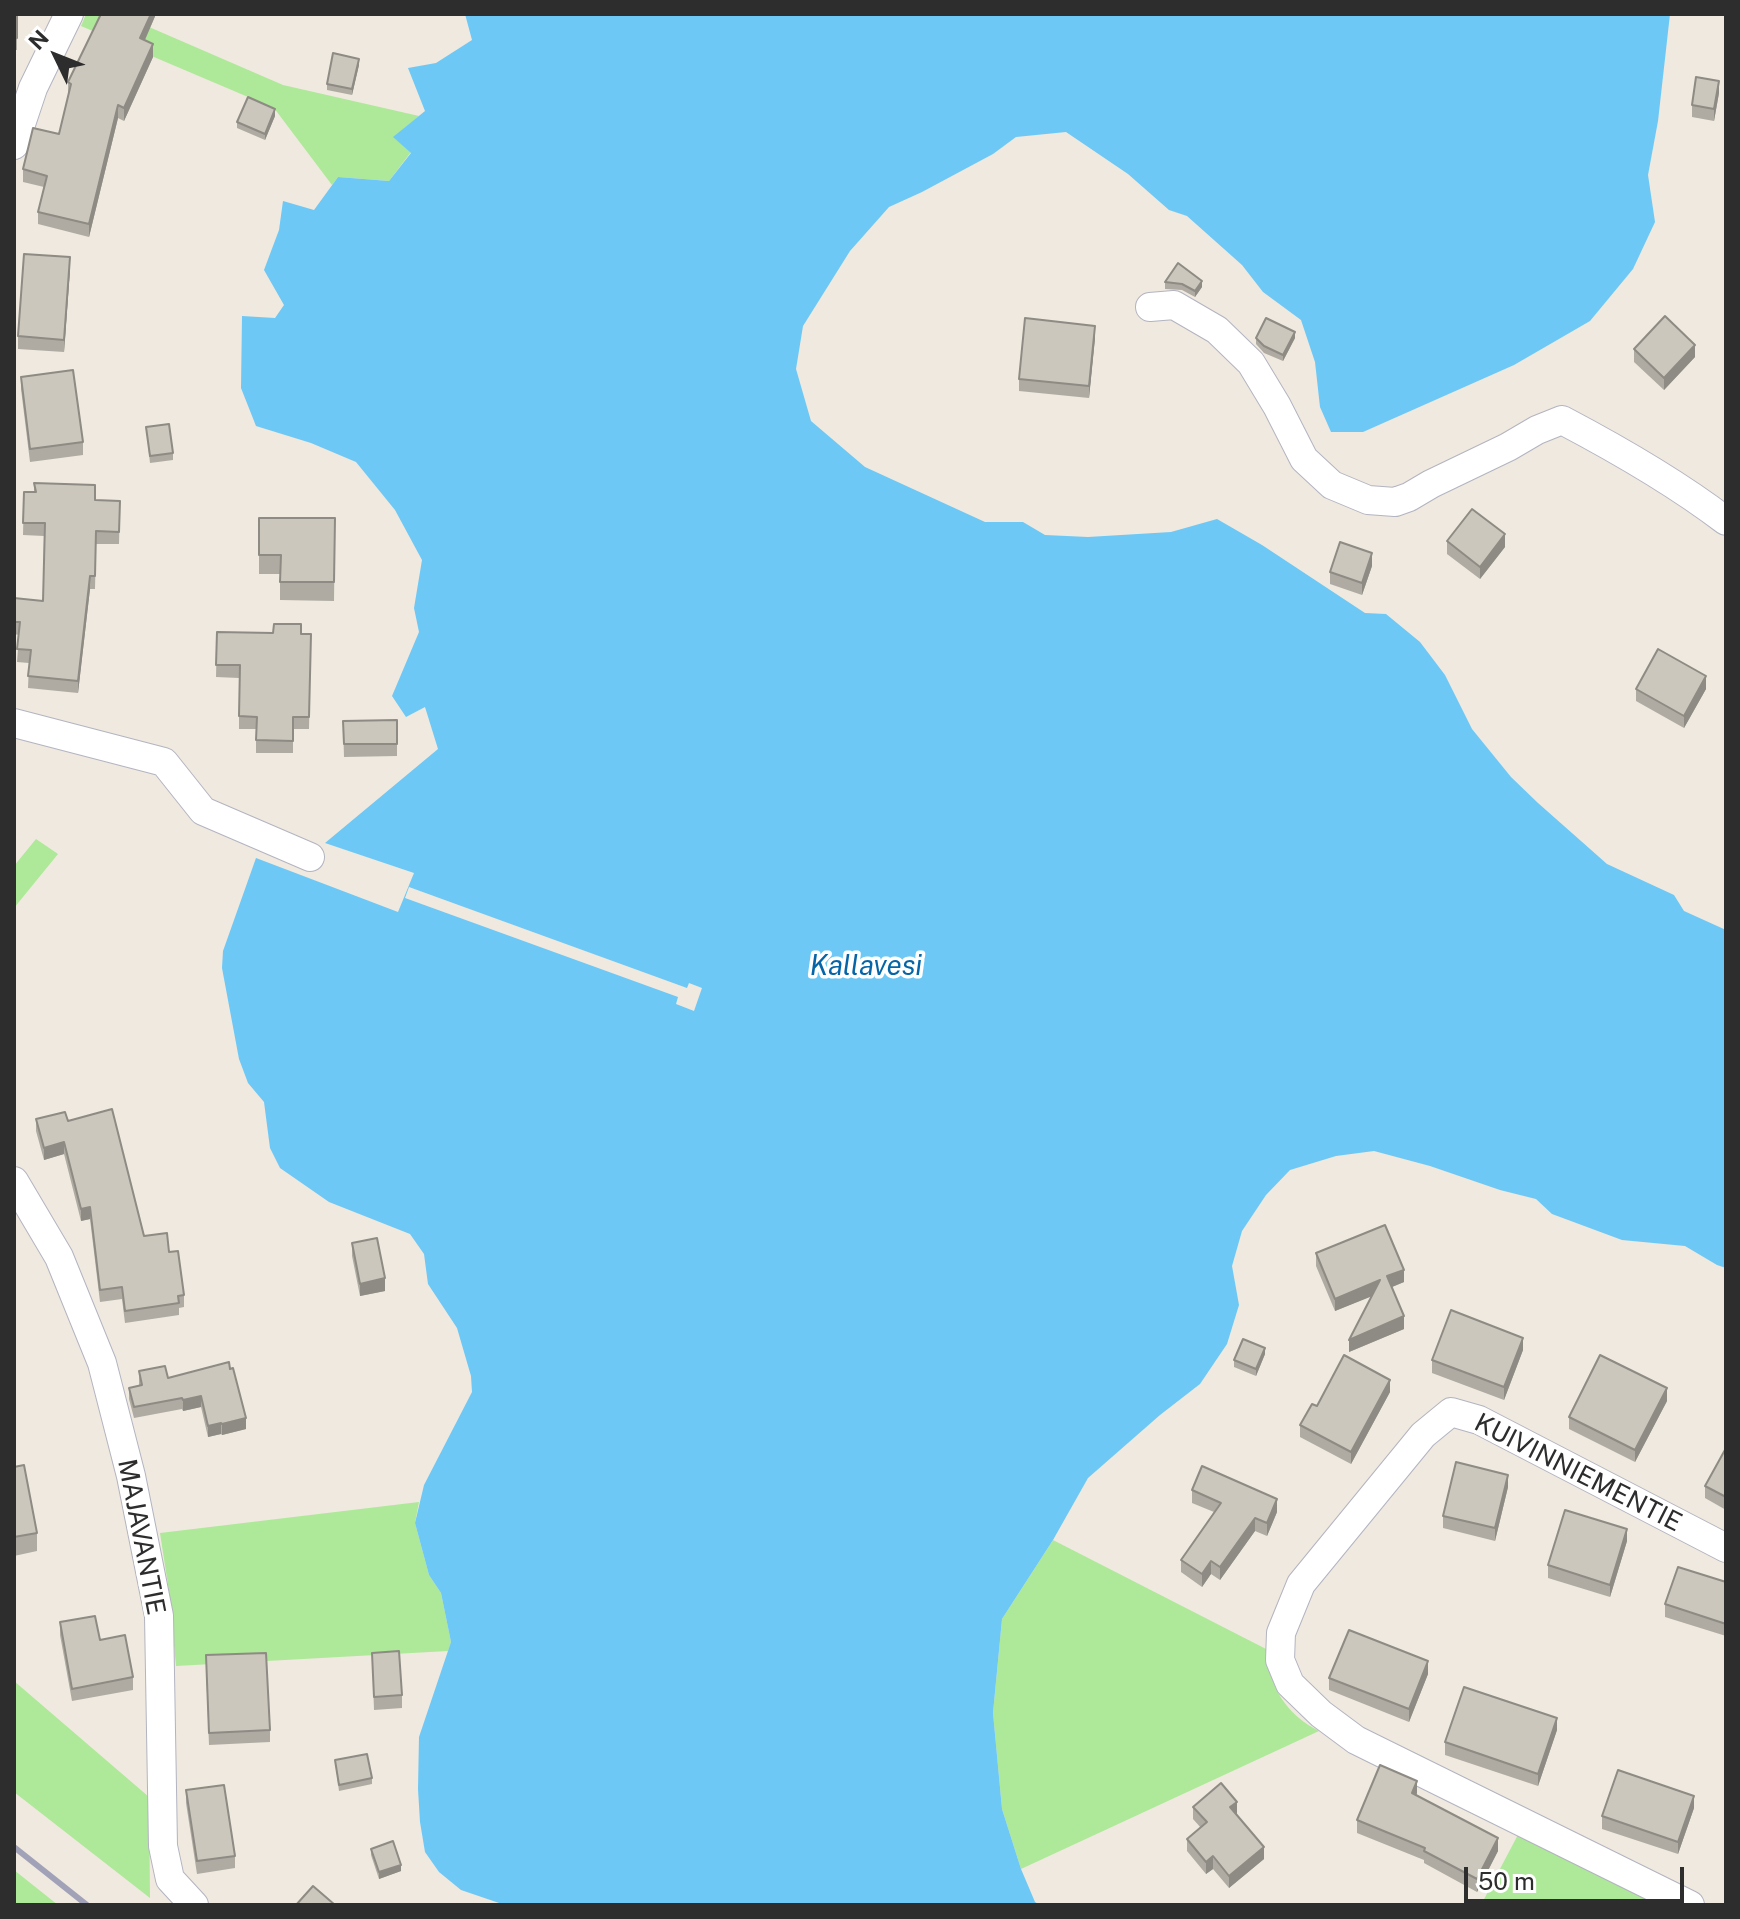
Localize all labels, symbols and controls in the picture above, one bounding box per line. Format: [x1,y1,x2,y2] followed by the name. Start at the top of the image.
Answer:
[16,16,96,96] north arrow
[23,24,54,55] text: N
[810,949,922,983] water label: Kallavesi
[1469,1407,1687,1539] street label: KUIVINNIEMENTIE
[111,1457,171,1617] street label: MAJAVANTIE
[1468,1851,1688,1901] scale bar
[1478,1867,1535,1895] text: 50 m

